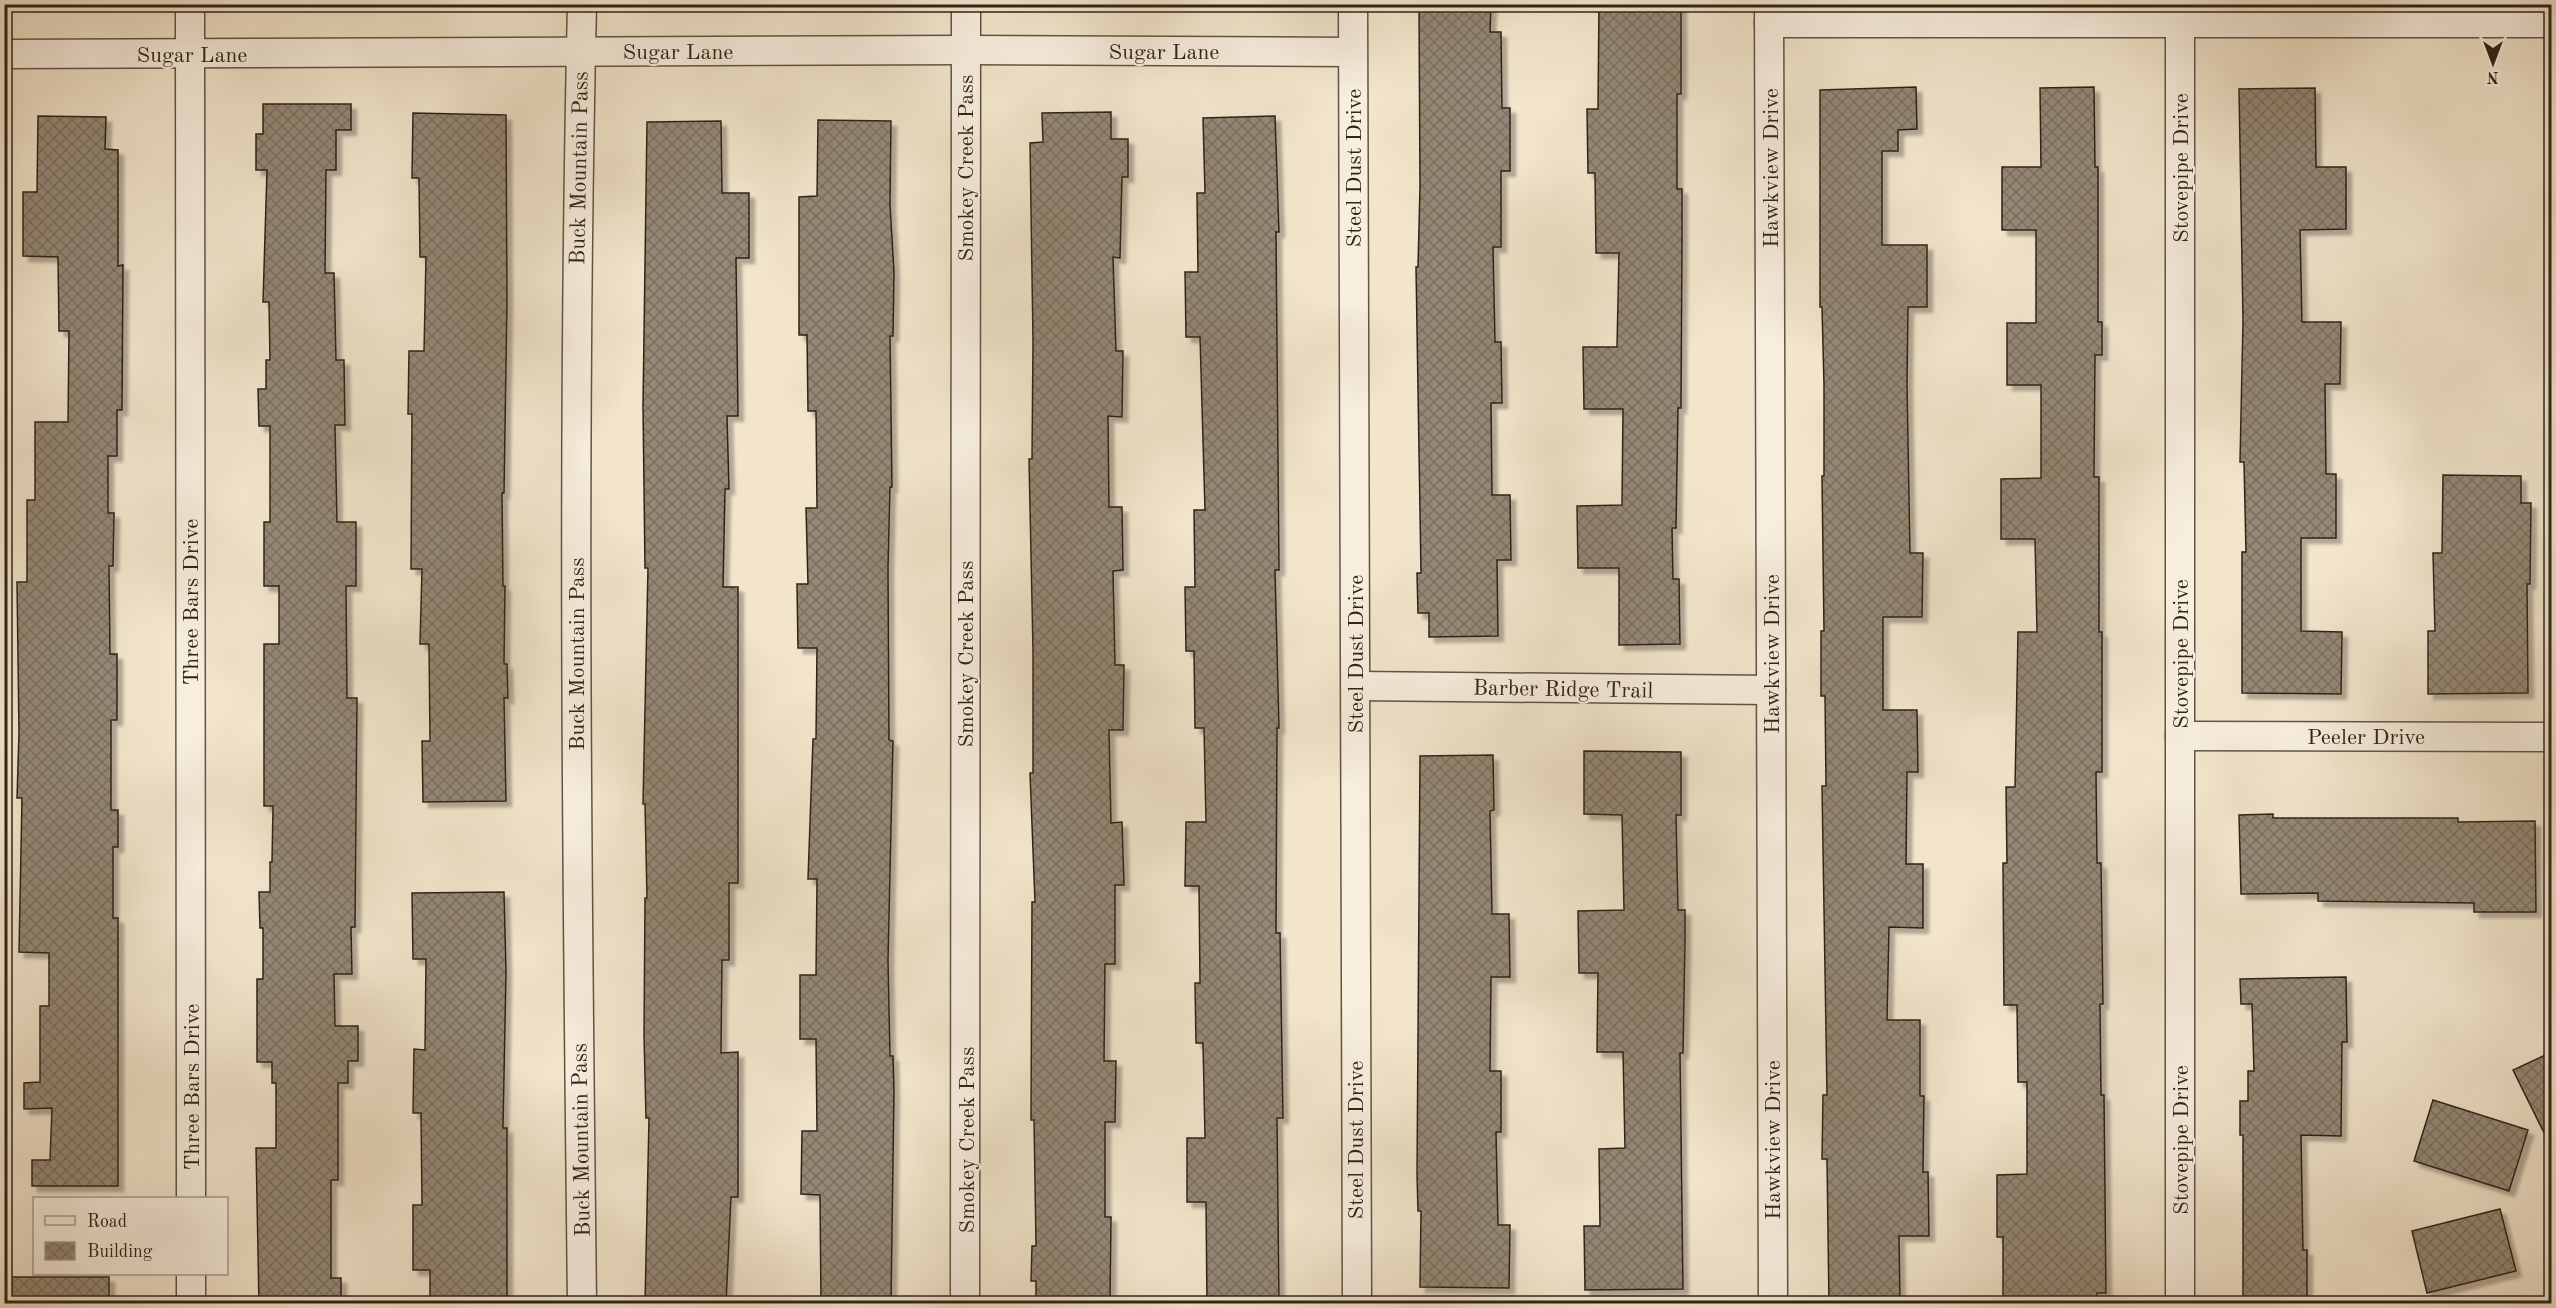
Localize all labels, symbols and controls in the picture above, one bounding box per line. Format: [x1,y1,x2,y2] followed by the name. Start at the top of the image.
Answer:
[2463,33,2523,93] north arrow
[623,42,733,64] street label: Sugar Lane
[1109,42,1219,64] street label: Sugar Lane
[137,45,247,67] street label: Sugar Lane
[2486,68,2499,84] text: N
[567,71,593,265] street label: Buck Mountain Pass
[956,75,978,261] street label: Smokey Creek Pass
[1761,88,1783,248] street label: Hawkview Drive
[1344,89,1366,247] street label: Steel Dust Drive
[2171,93,2193,243] street label: Stovepipe Drive
[181,519,203,685] street label: Three Bars Drive
[567,557,589,751] street label: Buck Mountain Pass
[956,561,978,747] street label: Smokey Creek Pass
[1762,574,1784,734] street label: Hawkview Drive
[1346,575,1368,733] street label: Steel Dust Drive
[2171,579,2193,729] street label: Stovepipe Drive
[1473,677,1653,703] street label: Barber Ridge Trail
[2307,727,2425,749] street label: Peeler Drive
[182,1004,204,1170] street label: Three Bars Drive
[569,1043,595,1237] street label: Buck Mountain Pass
[957,1047,979,1233] street label: Smokey Creek Pass
[1763,1060,1785,1220] street label: Hawkview Drive
[1346,1061,1368,1219] street label: Steel Dust Drive
[2171,1065,2193,1215] street label: Stovepipe Drive
[33,1197,228,1275] legend
[87,1213,127,1231] text: Road
[87,1243,153,1261] text: Building

